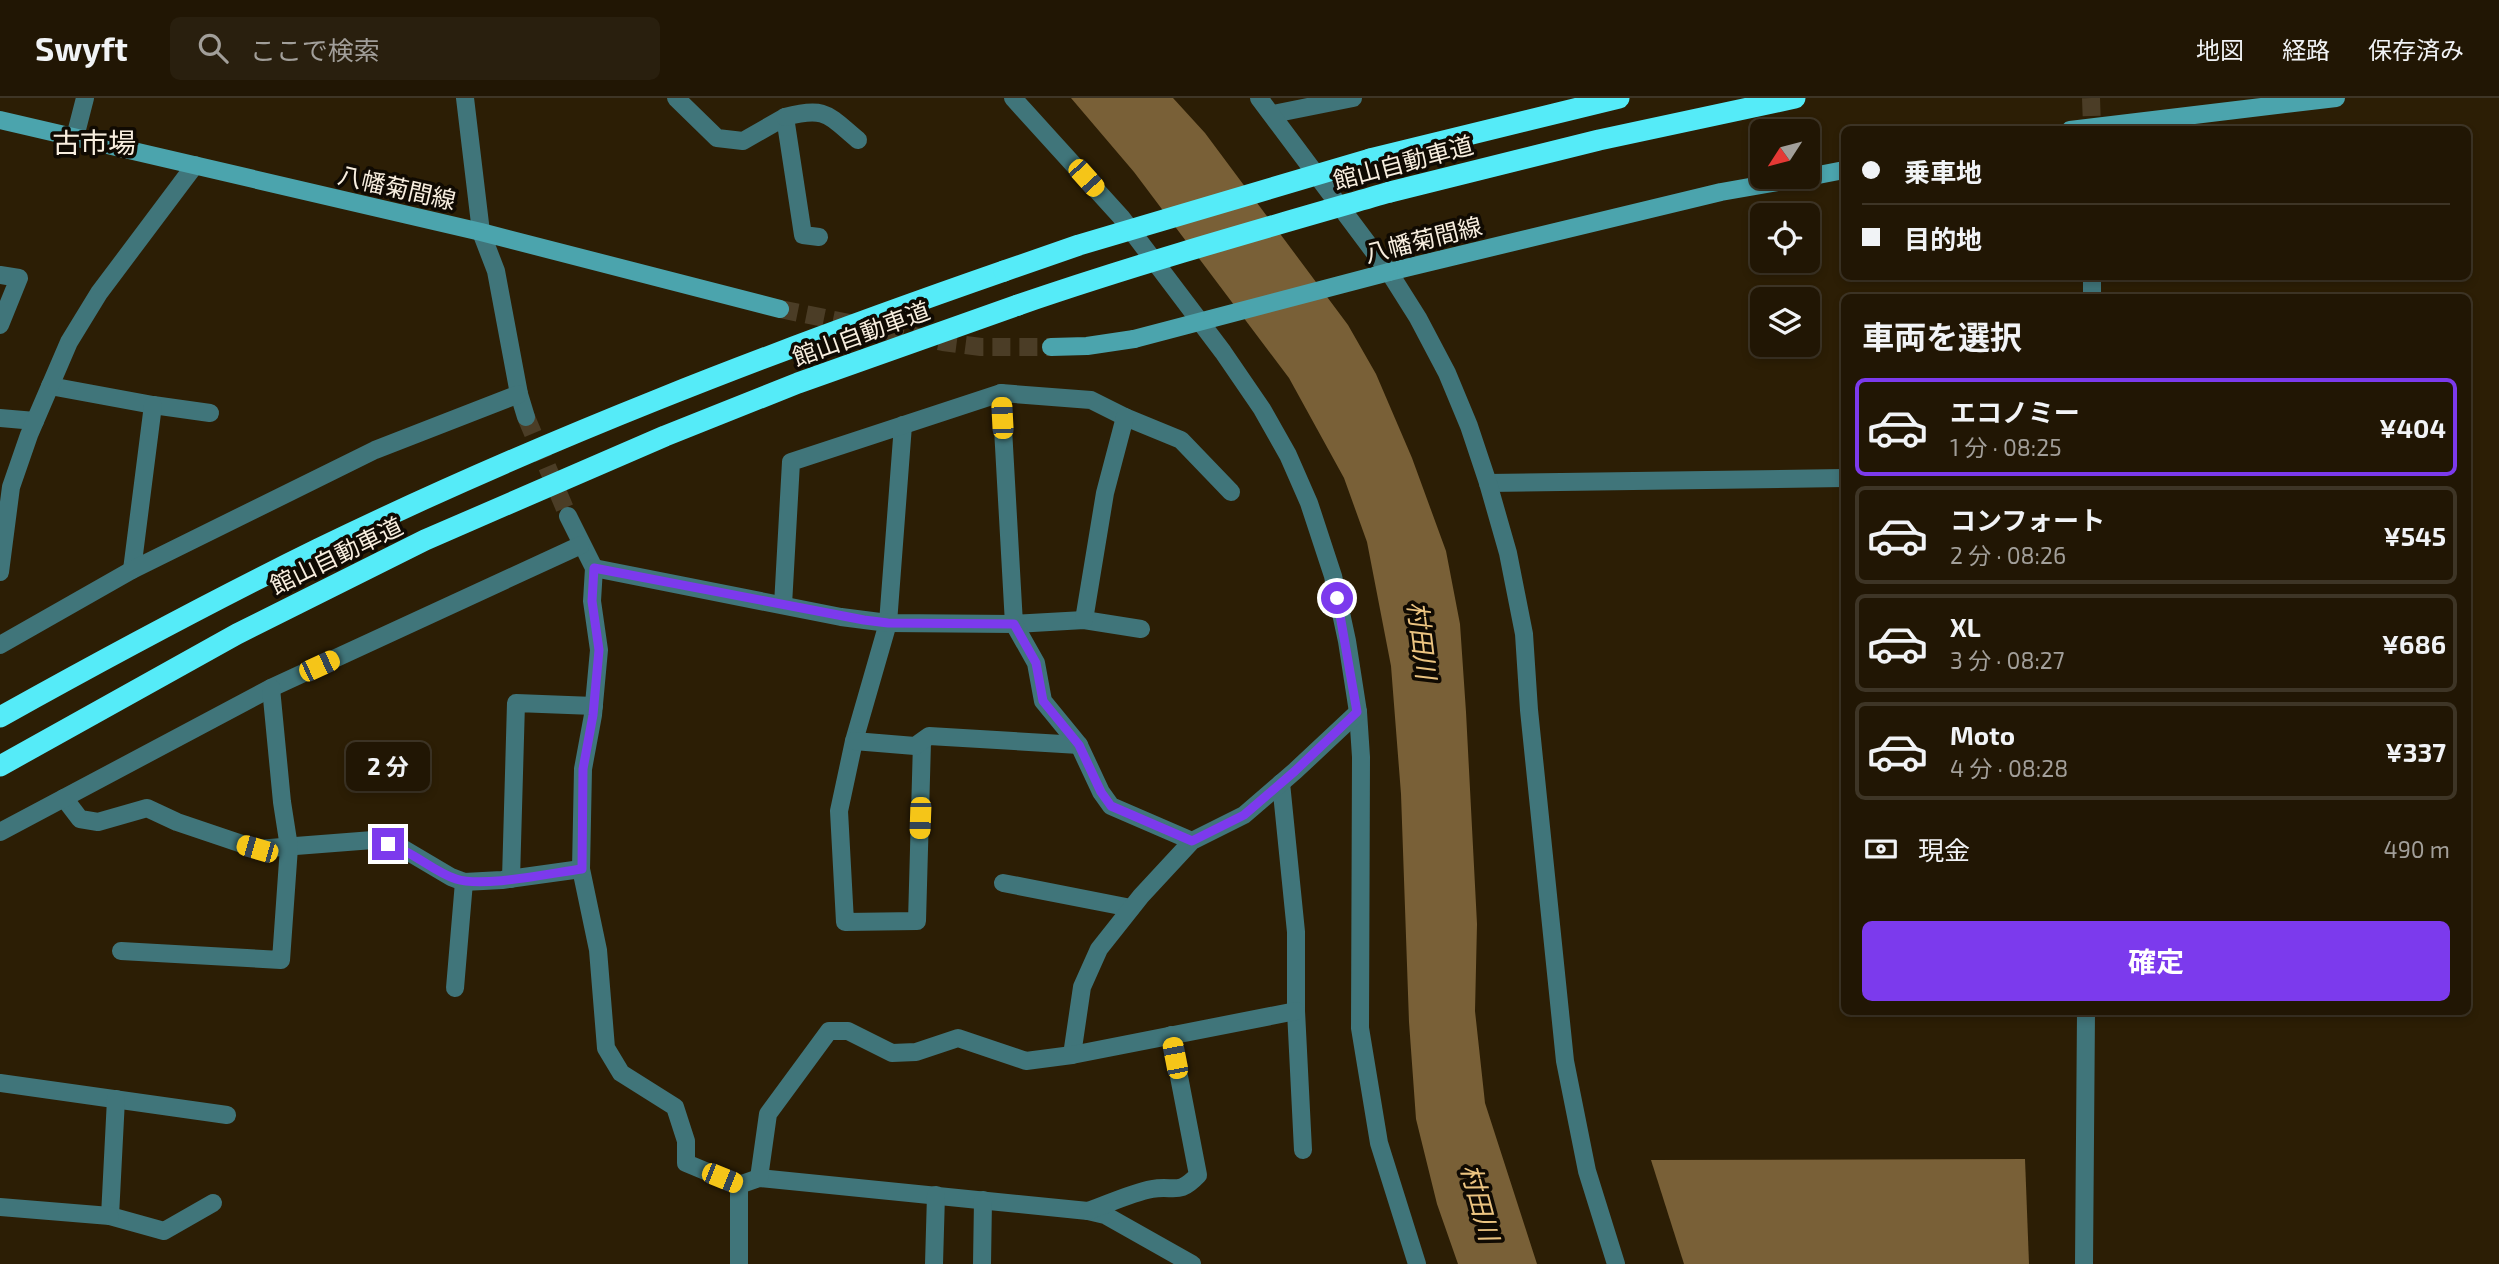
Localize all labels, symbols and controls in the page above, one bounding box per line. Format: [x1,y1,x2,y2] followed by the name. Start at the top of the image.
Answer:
[170,17,660,80] search box
[35,28,128,68] text: Swyft
[194,29,232,67] icon: search
[250,34,380,65] text: ここで検索
[2196,35,2244,64] text: 地図
[2282,35,2330,64] text: 経路
[2368,35,2464,64] text: 保存済み
[1750,119,1820,189] north arrow
[1750,119,1820,357] map controls
[52,125,136,159] district label: 古市場
[1330,129,1476,195] street label: 館山自動車道
[1065,155,1108,201] car
[1904,156,1982,187] text: 乗車地
[335,159,459,215] street label: 八幡菊間線
[1750,203,1820,273] button: locate
[1361,210,1485,268] street label: 八幡菊間線
[1904,223,1982,254] text: 目的地
[1750,287,1820,357] button: layers
[788,295,934,371] street label: 館山自動車道
[1862,317,2022,355] text: 車両を選択
[991,396,1014,440] car
[1866,396,1929,459] icon: car
[1950,396,2080,427] text: エコノミー
[2379,412,2446,443] text: ¥404
[1950,433,2061,461] text: 1 分 · 08:25
[1866,504,1929,567] icon: car
[1950,504,2105,535] text: コンフォート
[265,510,407,600] street label: 館山自動車道
[2383,520,2446,551] text: ¥545
[1950,541,2066,569] text: 2 分 · 08:26
[1321,582,1353,614] route start
[1403,599,1444,684] water label: 村田川
[1950,611,1981,642] text: XL
[1866,612,1929,675] icon: car
[2382,628,2446,659] text: ¥686
[1950,646,2065,674] text: 3 分 · 08:27
[296,648,343,684] car
[1950,719,2015,750] text: Moto
[1866,720,1929,783] icon: car
[2386,736,2446,767] text: ¥337
[346,742,430,792] callout: 2 分
[367,752,409,780] text: 2 分
[1950,754,2068,782] text: 4 分 · 08:28
[909,797,932,839] car
[372,828,404,860] route end
[1862,830,1900,868] icon: cash
[234,833,281,865] car
[1918,834,1970,865] text: 現金
[2384,835,2450,863] text: 490 m
[1862,921,2450,1001] button: 確定
[1161,1035,1190,1081] car
[699,1160,746,1196] car
[1456,1160,1507,1247] water label: 村田川

